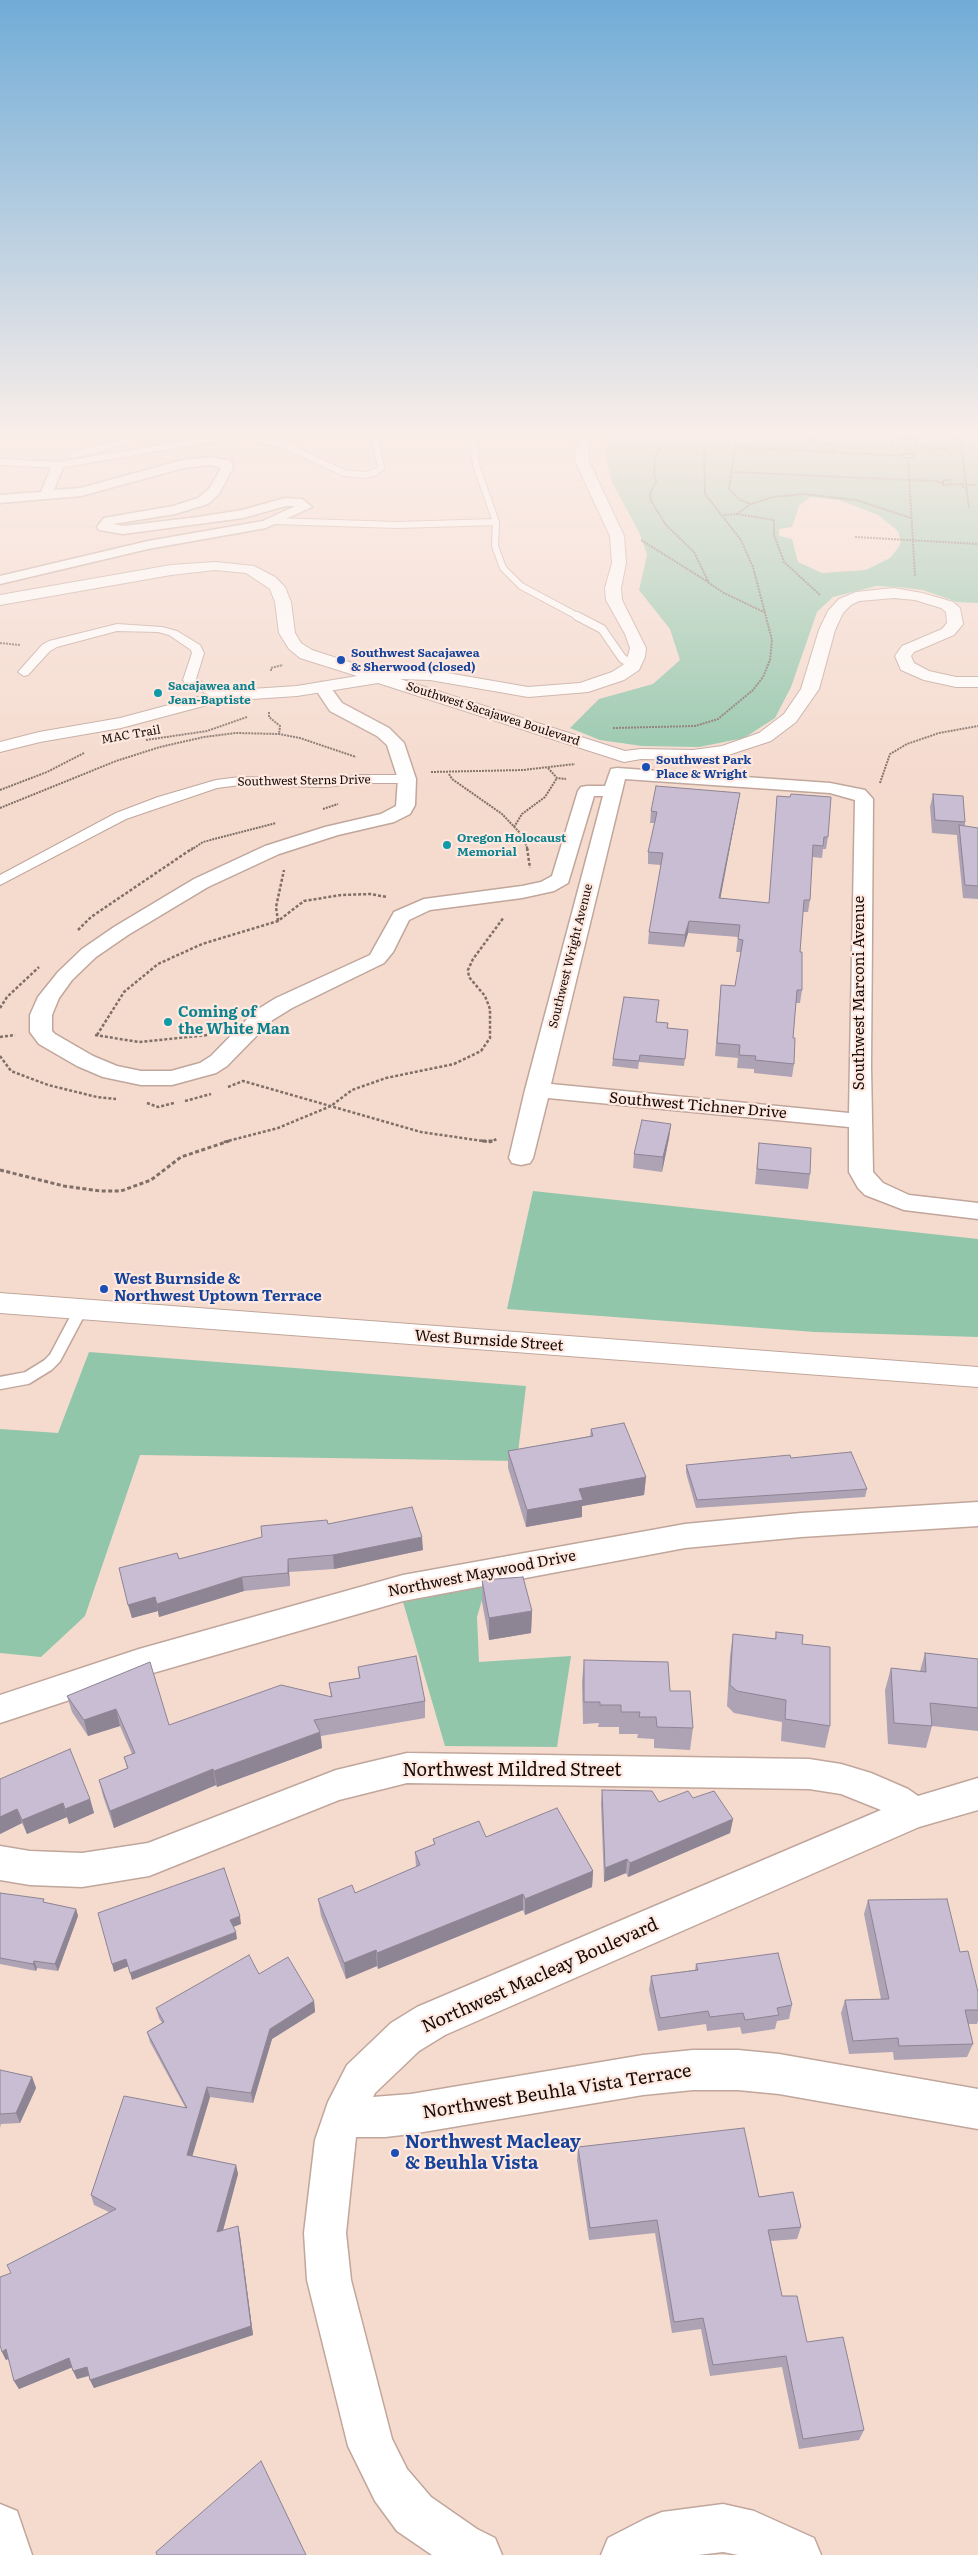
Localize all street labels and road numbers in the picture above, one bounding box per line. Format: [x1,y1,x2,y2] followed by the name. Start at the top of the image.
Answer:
[404,679,582,749] street label: Southwest Sacajawea Boulevard
[100,723,162,747] street label: MAC Trail
[237,773,371,789] street label: Southwest Sterns Drive
[546,882,596,1030] street label: Southwest Wright Avenue
[851,896,869,1090] street label: Southwest Marconi Avenue
[608,1089,788,1123] street label: Southwest Tichner Drive
[414,1327,564,1355] street label: West Burnside Street
[386,1547,578,1601] street label: Northwest Maywood Drive
[402,1760,622,1782] street label: Northwest Mildred Street
[418,1914,662,2038] street label: Northwest Macleay Boulevard
[421,2060,693,2124] street label: Northwest Beuhla Vista Terrace

